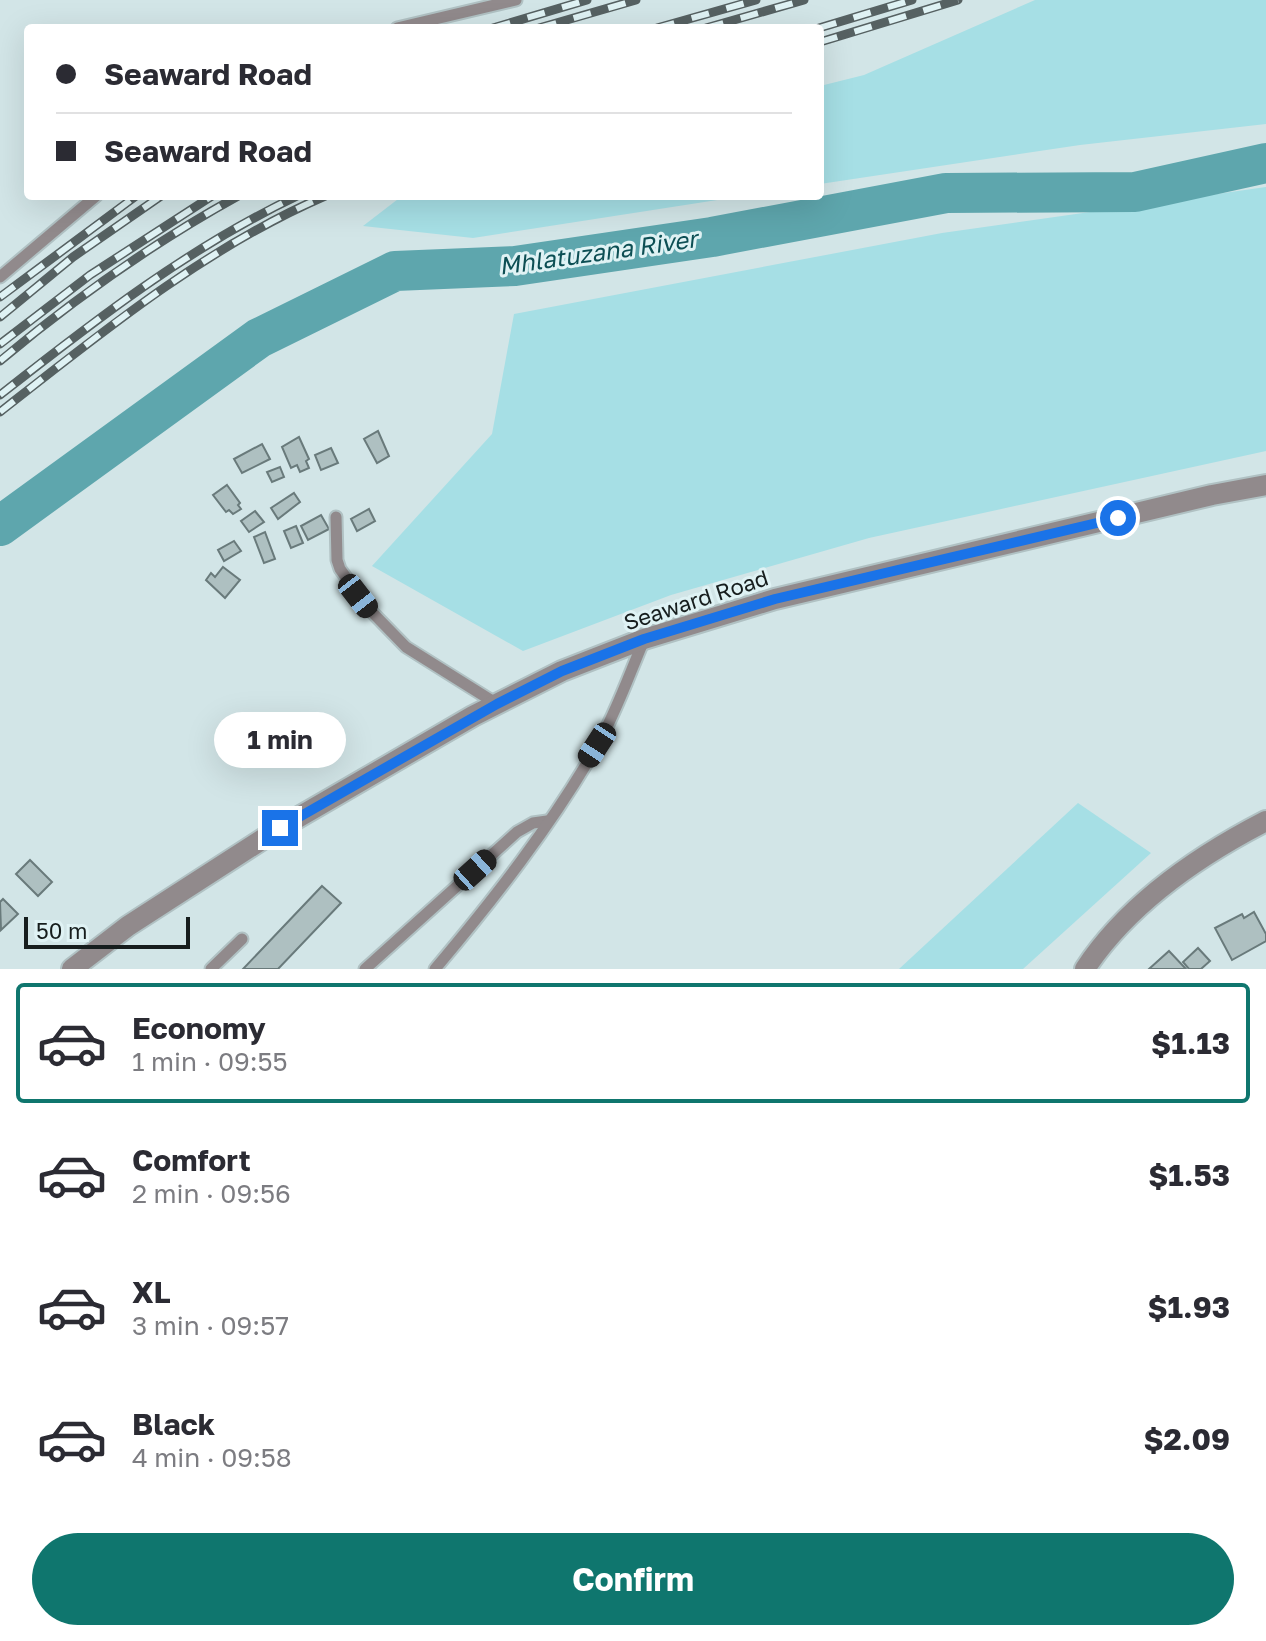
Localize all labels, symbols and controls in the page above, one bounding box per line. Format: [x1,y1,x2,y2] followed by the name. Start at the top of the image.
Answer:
[104,56,312,92] text: Seaward Road
[104,133,312,169] text: Seaward Road
[497,223,702,280] water label: Mhlatuzana River
[1100,500,1136,536] route start
[620,563,771,636] street label: Seaward Road
[334,570,382,622] car
[214,712,346,768] callout: 1 min
[574,718,620,772] car
[247,724,313,755] text: 1 min
[262,810,298,846] route end
[449,845,501,895] car
[24,913,190,949] scale bar
[36,917,87,944] text: 50 m
[36,1007,108,1079] icon: car
[132,1010,266,1046] text: Economy
[1151,1025,1230,1061] text: $1.13
[132,1046,288,1077] text: 1 min · 09:55
[36,1139,108,1211] icon: car
[132,1142,251,1178] text: Comfort
[1148,1157,1230,1193] text: $1.53
[132,1178,291,1209] text: 2 min · 09:56
[36,1271,108,1343] icon: car
[132,1274,171,1310] text: XL
[1148,1289,1230,1325] text: $1.93
[132,1310,289,1341] text: 3 min · 09:57
[36,1403,108,1475] icon: car
[132,1406,215,1442] text: Black
[1143,1421,1230,1457] text: $2.09
[132,1442,292,1473] text: 4 min · 09:58
[32,1533,1234,1625] button: Confirm

